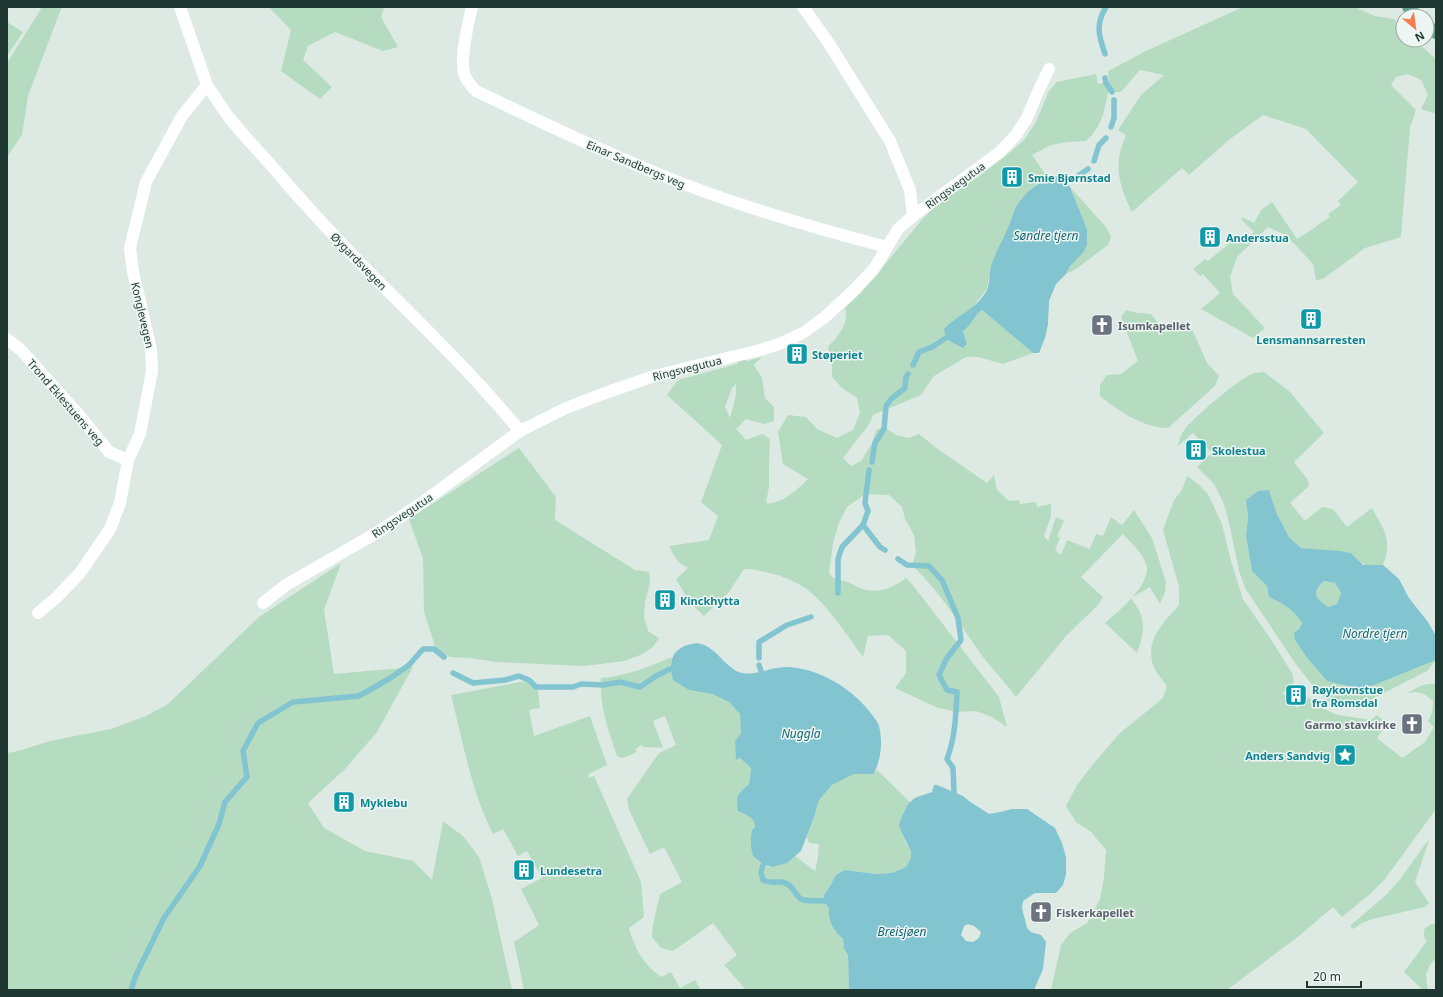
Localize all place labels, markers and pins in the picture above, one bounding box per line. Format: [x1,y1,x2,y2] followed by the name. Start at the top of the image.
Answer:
[999,164,1025,190] building icon: Smie Bjørnstad
[1028,170,1111,185] place label: Smie Bjørnstad
[1197,224,1223,250] building icon: Andersstua
[1226,230,1289,245] place label: Andersstua
[1298,306,1324,332] building icon: Lensmannsarresten
[1089,312,1115,338] church icon: Isumkapellet
[1118,318,1191,333] place label: Isumkapellet
[1256,332,1366,347] place label: Lensmannsarresten
[784,341,810,367] building icon: Støperiet
[812,347,863,362] place label: Støperiet
[1183,437,1209,463] building icon: Skolestua
[1212,443,1266,458] place label: Skolestua
[652,587,678,613] building icon: Kinckhytta
[680,593,740,608] place label: Kinckhytta
[1283,682,1309,708] building icon: Røykovnstue fra Romsdal
[1312,682,1383,710] place label: Røykovnstue fra Romsdal
[1399,711,1425,737] church icon: Garmo stavkirke
[1304,717,1396,732] place label: Garmo stavkirke
[1332,742,1358,768] place icon: Anders Sandvig
[1245,748,1330,763] place label: Anders Sandvig
[331,789,357,815] building icon: Myklebu
[360,795,407,810] place label: Myklebu
[511,857,537,883] building icon: Lundesetra
[540,863,602,878] place label: Lundesetra
[1028,899,1054,925] church icon: Fiskerkapellet
[1056,905,1134,920] place label: Fiskerkapellet

